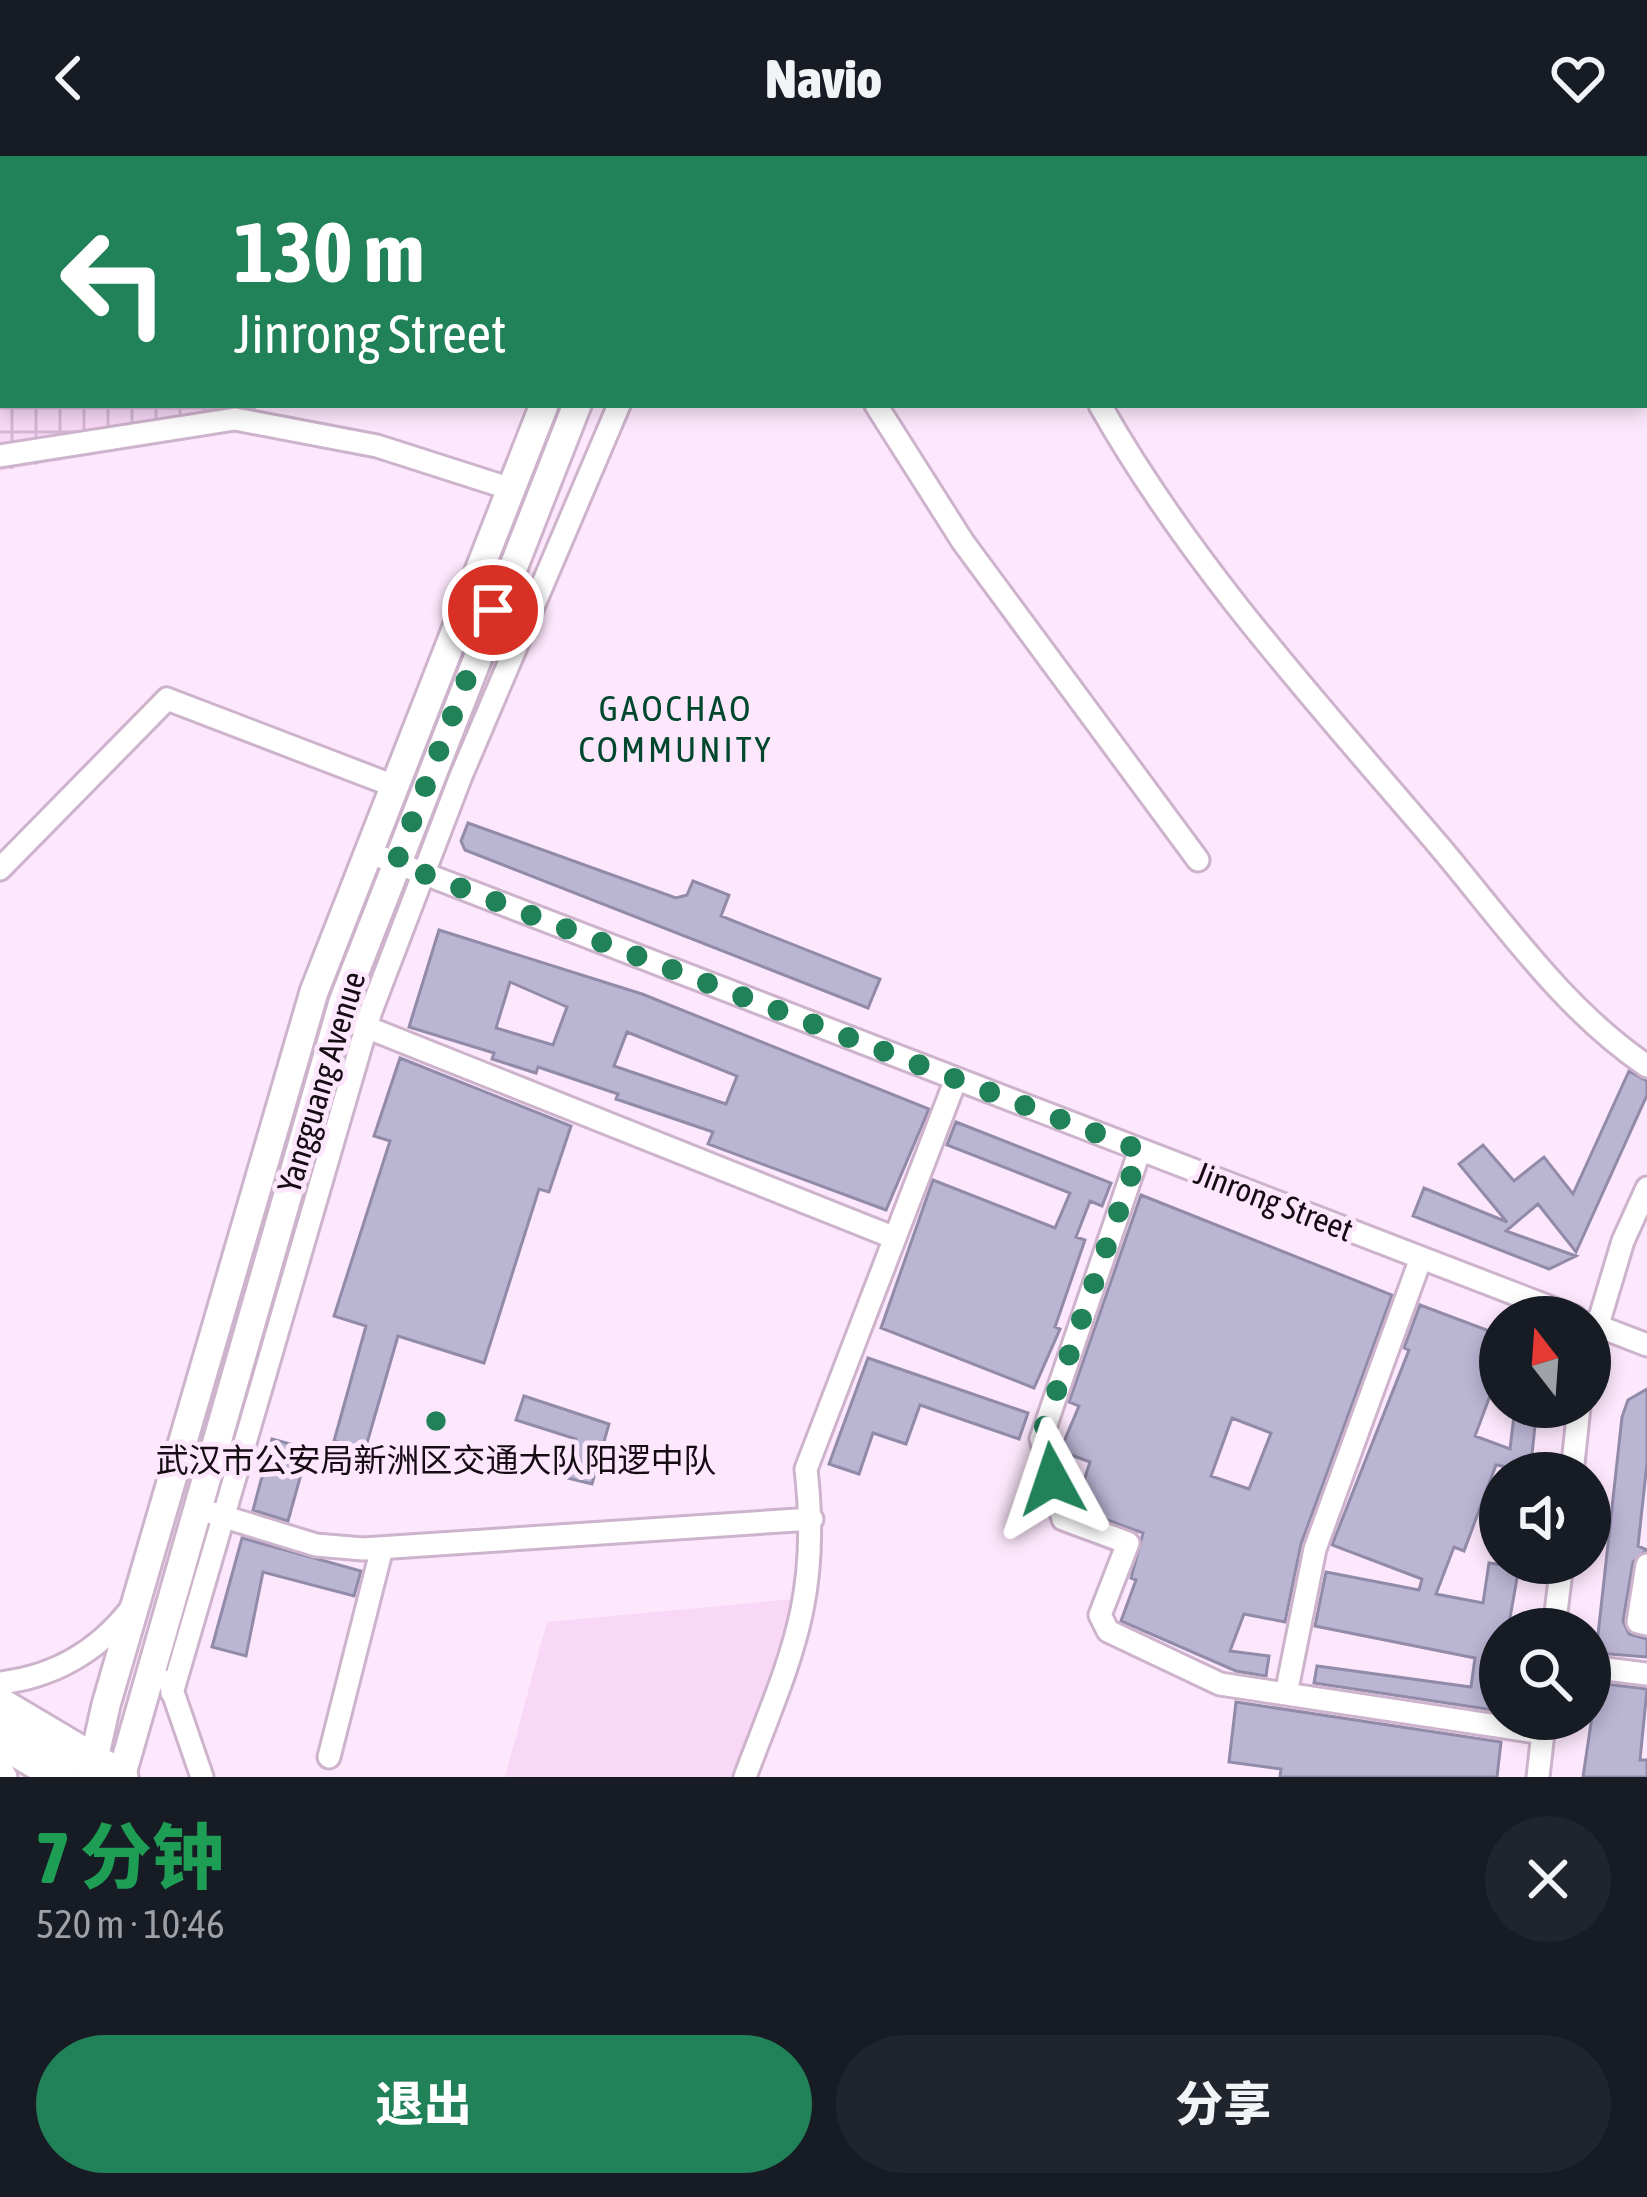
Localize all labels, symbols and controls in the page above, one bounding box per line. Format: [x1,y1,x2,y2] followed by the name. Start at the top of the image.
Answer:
[36,45,102,111] icon: back
[1545,45,1611,111] icon: heart
[765,48,882,109] text: Navio
[36,204,192,360] icon: left
[234,204,424,300] text: 130 m
[234,303,506,364] text: Jinrong Street
[442,559,544,661] pin
[460,577,526,643] icon: arrive
[578,687,774,770] district label: GAOCHAO COMMUNITY
[269,967,373,1197] street label: Yangguang Avenue
[1189,1153,1359,1249] street label: Jinrong Street
[1479,1296,1611,1428] north arrow
[1479,1296,1611,1740] map controls
[423,1408,449,1434] marker: 武汉市公安局新洲区交通大队阳逻中队
[989,1416,1115,1542] position arrow
[156,1441,717,1479] place label: 武汉市公安局新洲区交通大队阳逻中队
[1479,1452,1611,1584] button: sound
[1479,1608,1611,1740] button: search
[36,1816,224,1898] text: 7 分钟
[1485,1816,1611,1942] button: close
[36,1902,225,1946] text: 520 m · 10:46
[36,2035,812,2173] button: 退出
[836,2035,1611,2173] button: 分享

